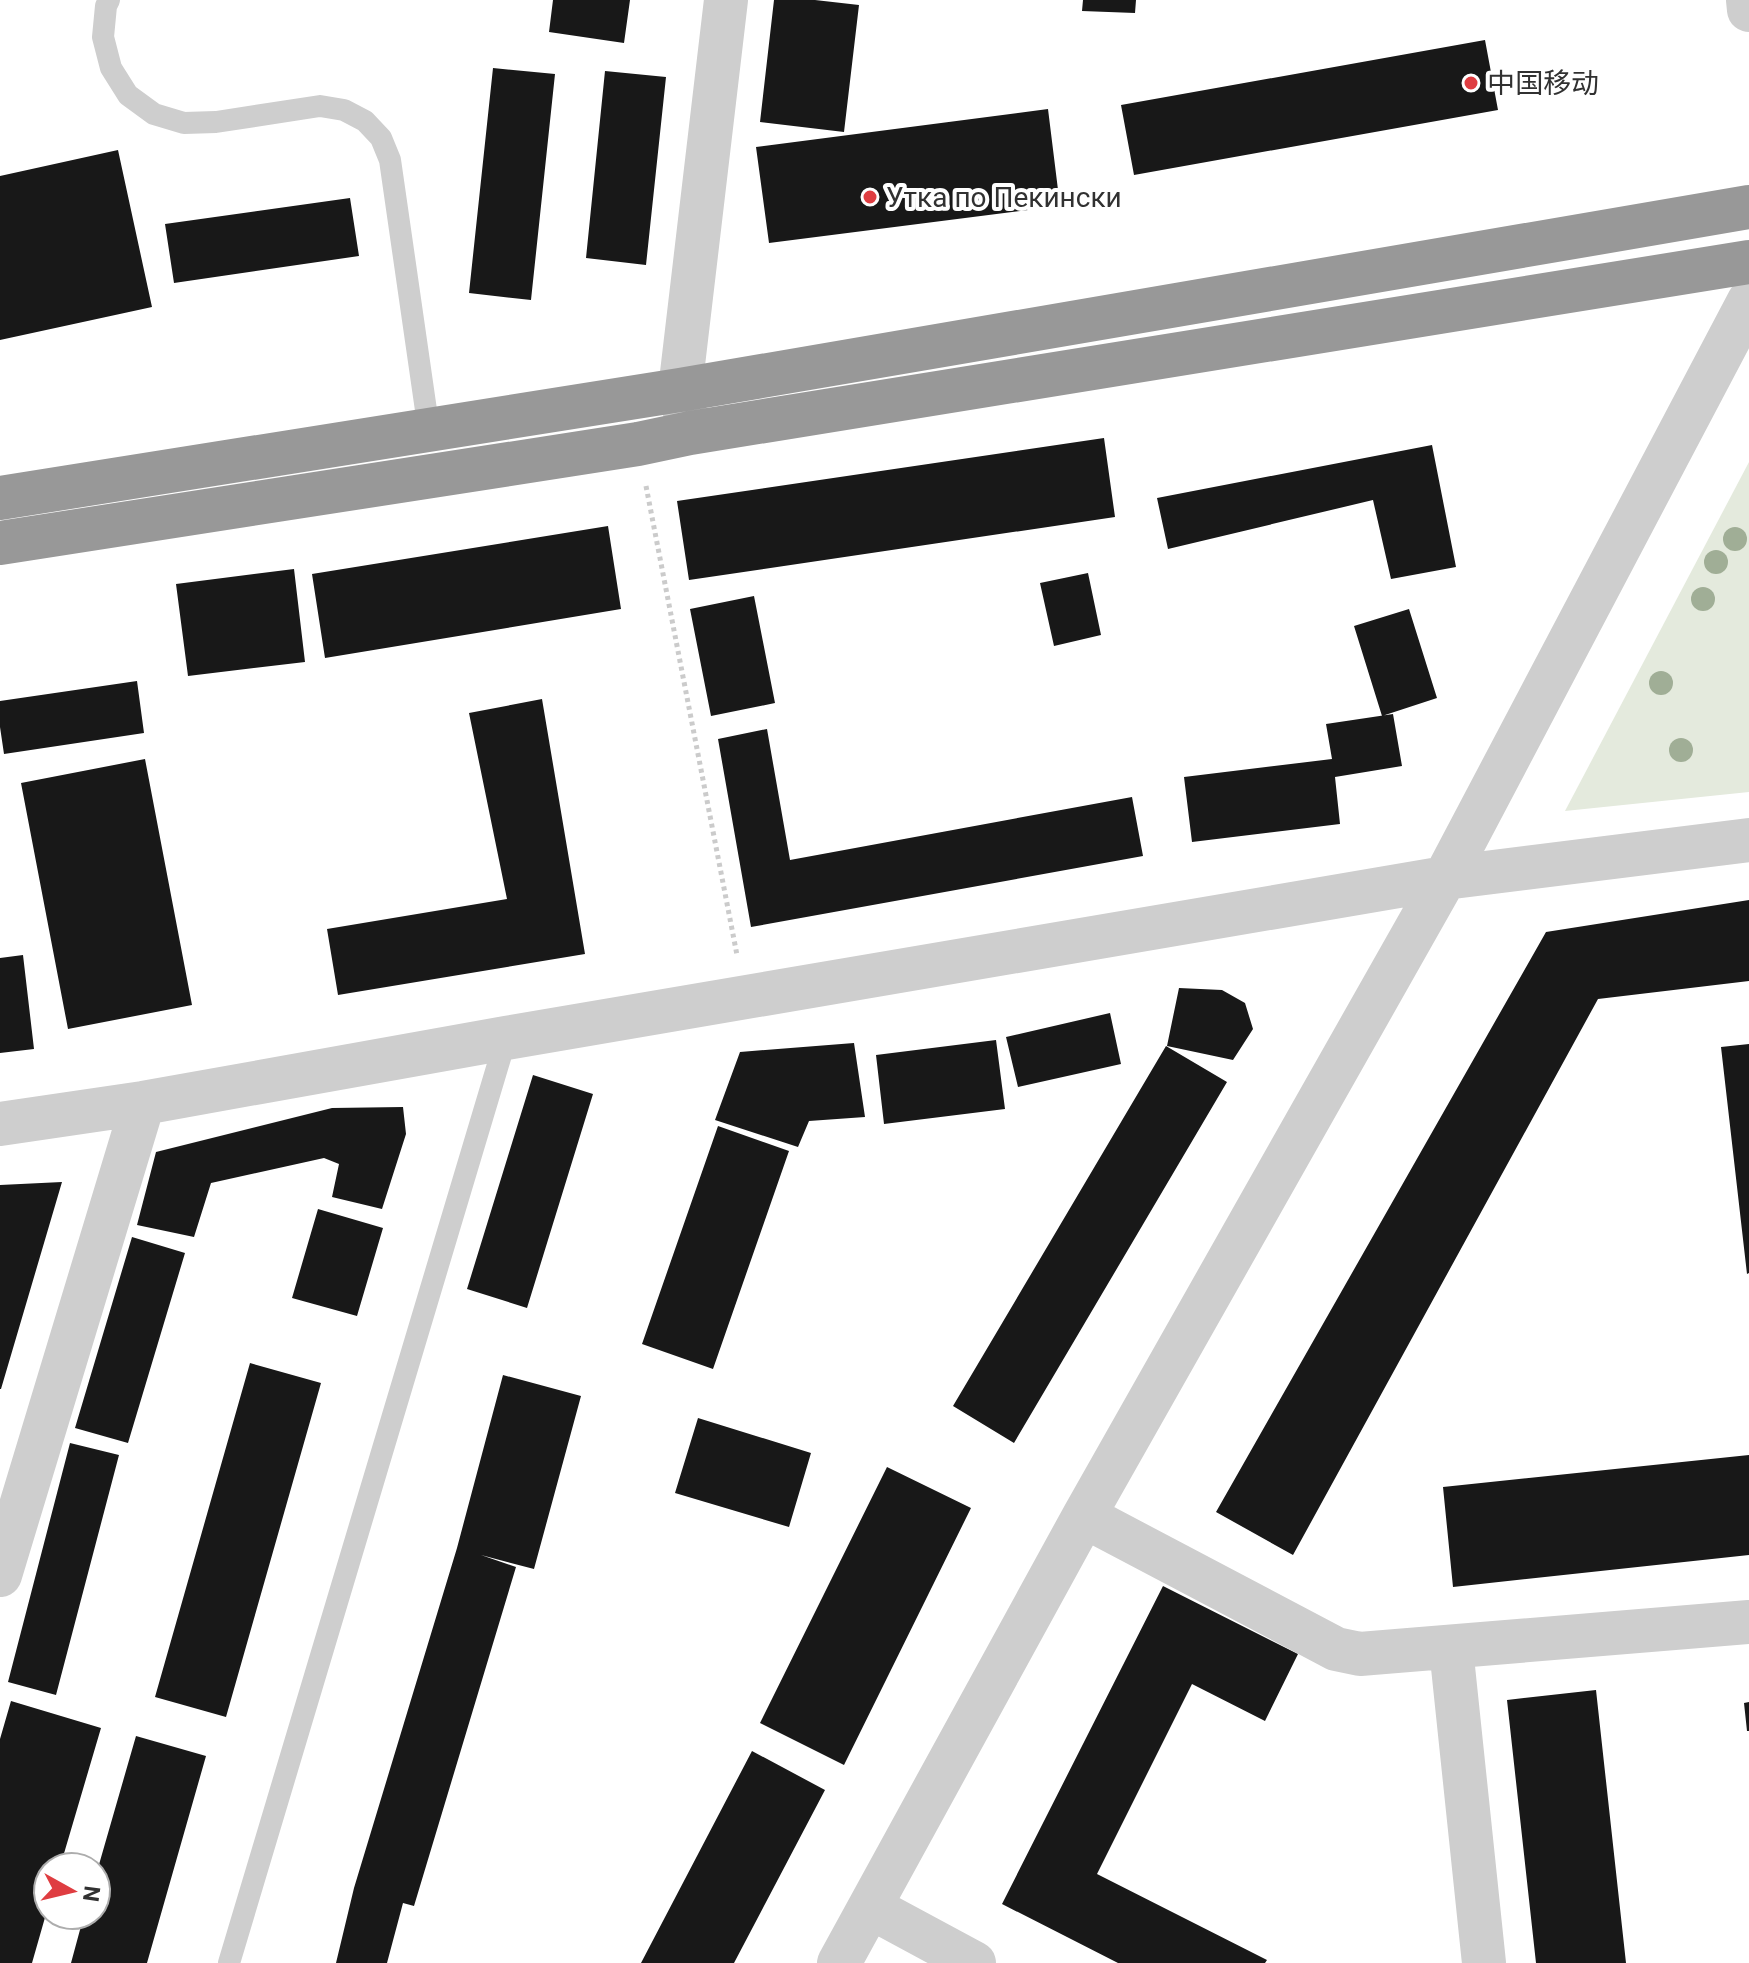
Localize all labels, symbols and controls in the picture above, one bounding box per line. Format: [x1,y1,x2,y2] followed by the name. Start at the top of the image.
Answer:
[1487,67,1599,100] place label: 中国移动
[1462,74,1480,92] marker: 中国移动
[886,181,1122,214] place label: Утка по Пекински
[861,188,879,206] marker: Утка по Пекински
[32,1851,112,1931] north arrow
[78,1884,105,1903] text: N

